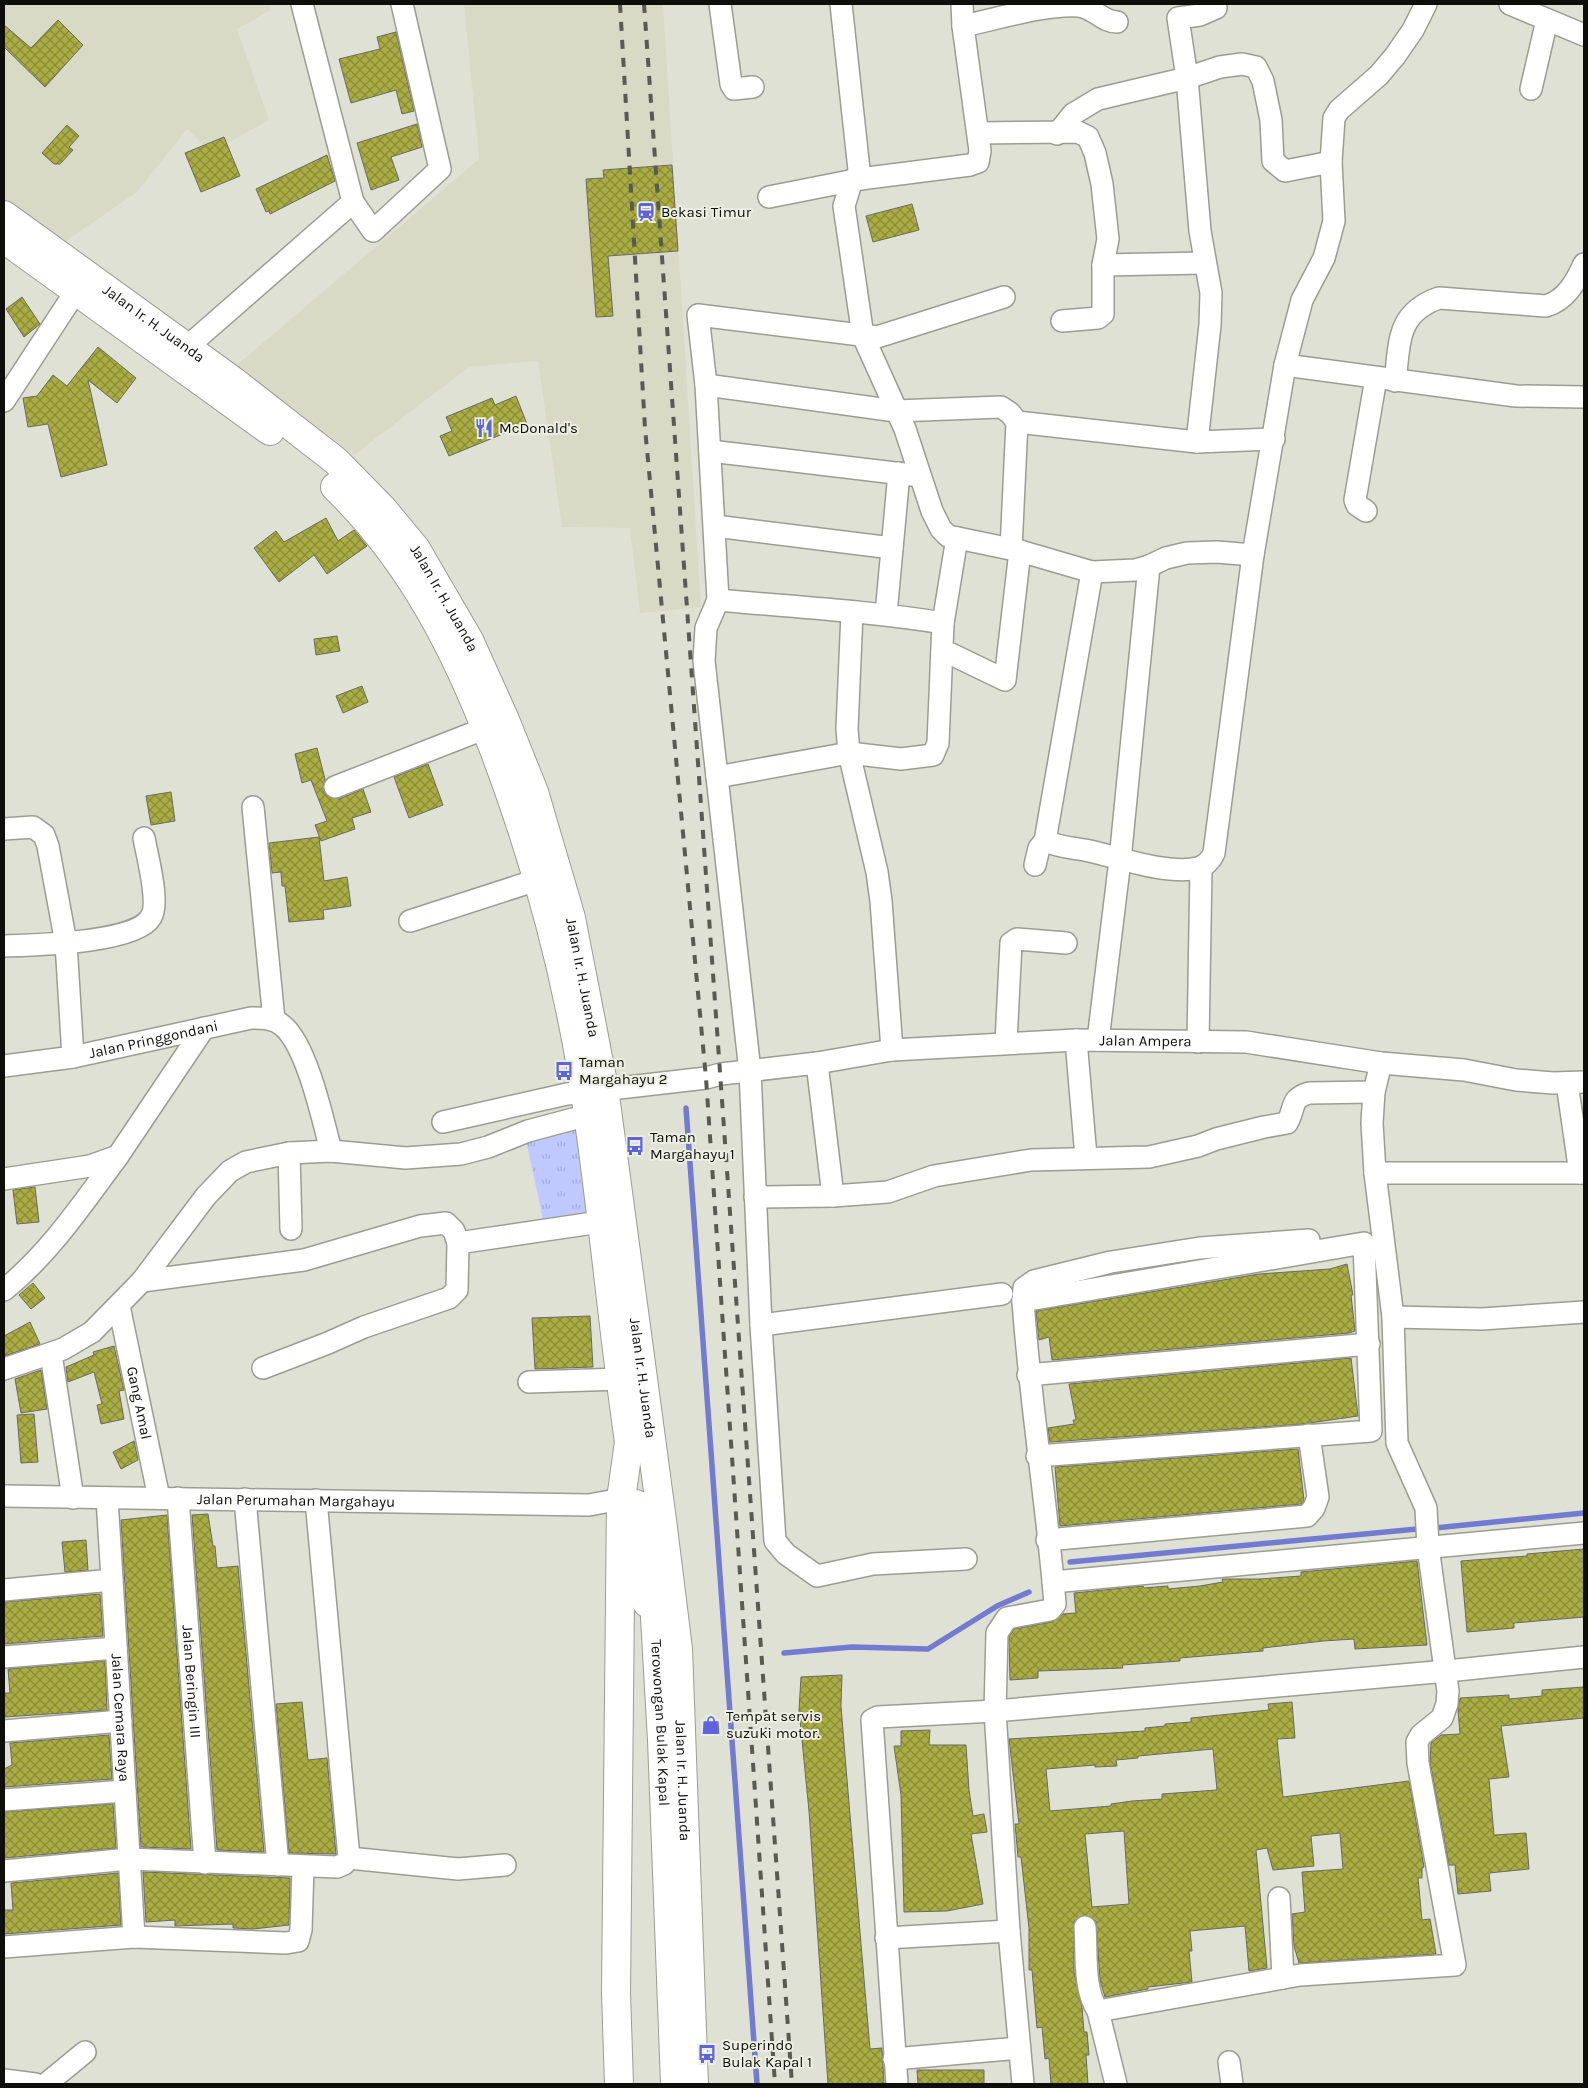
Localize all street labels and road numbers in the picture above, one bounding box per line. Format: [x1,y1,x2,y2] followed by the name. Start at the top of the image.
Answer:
[99,281,208,366] street label: Jalan Ir. H. Juanda
[407,540,482,655] street label: Jalan Ir. H. Juanda
[562,916,603,1039] street label: Jalan Ir. H. Juanda
[87,1016,220,1062] street label: Jalan Pringgondani
[1099,1031,1192,1050] street label: Jalan Ampera
[626,1317,660,1439] street label: Jalan Ir. H. Juanda
[123,1365,156,1441] street label: Gang Amal
[197,1490,395,1511] street label: Jalan Perumahan Margahayu
[178,1624,205,1739] street label: Jalan Beringin III
[647,1639,673,1806] street label: Terowongan Bulak Kapal
[108,1653,133,1782] street label: Jalan Cemara Raya
[672,1720,694,1842] street label: Jalan Ir. H. Juanda

